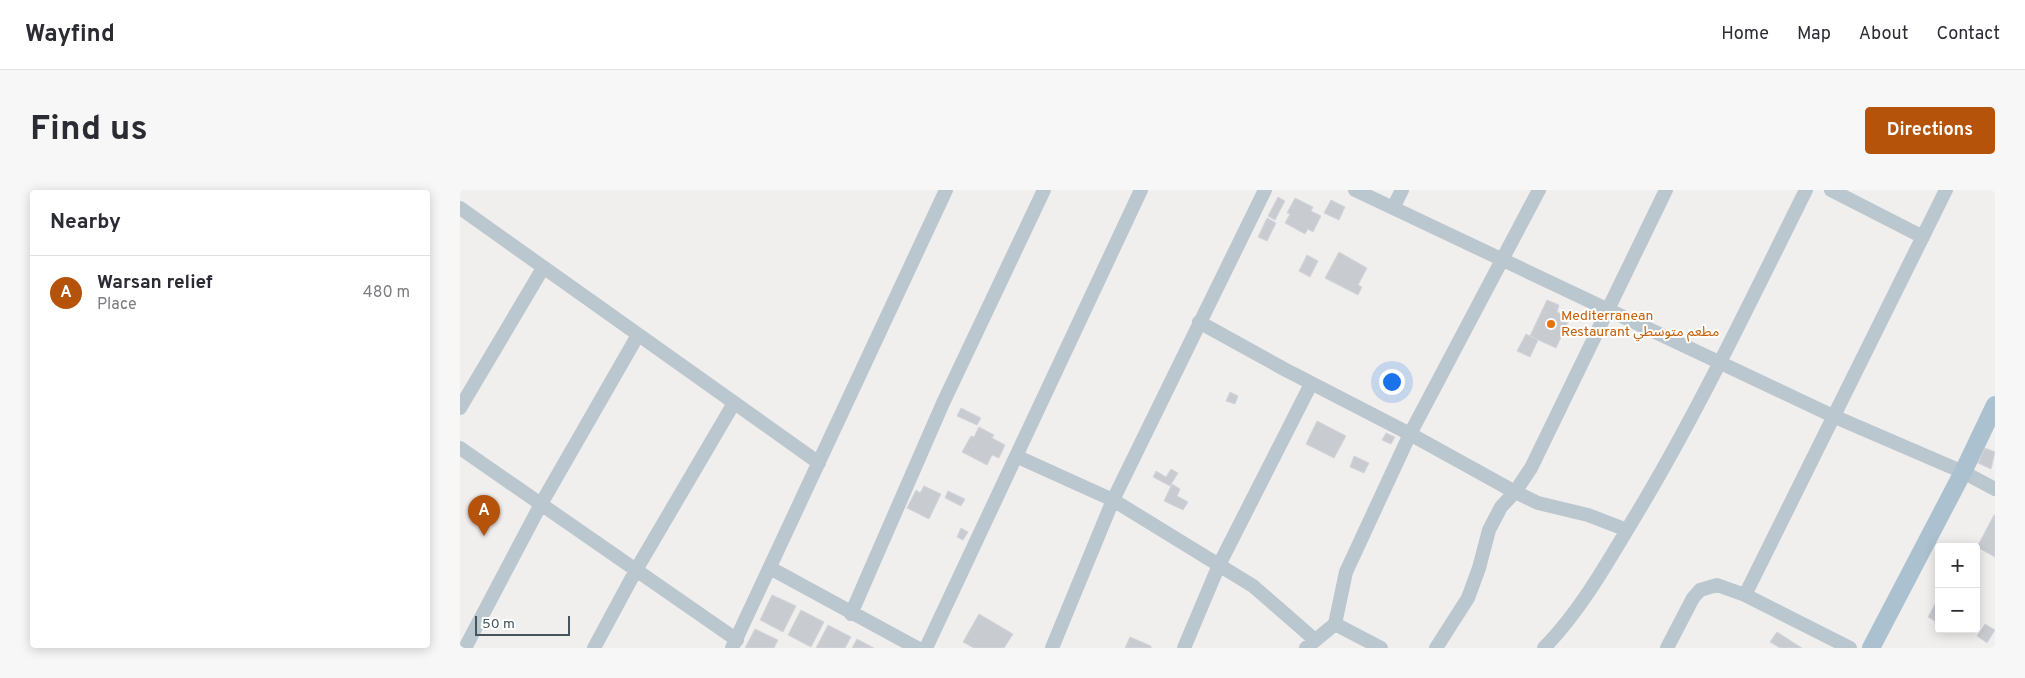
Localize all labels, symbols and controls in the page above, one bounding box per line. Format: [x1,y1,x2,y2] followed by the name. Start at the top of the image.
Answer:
[25,20,115,50] text: Wayfind
[1721,23,1769,46] text: Home
[1797,23,1831,46] text: Map
[1859,23,1908,46] text: About
[1936,23,2000,46] text: Contact
[1865,107,1995,154] button: Directions
[30,108,148,152] text: Find us
[50,209,121,236] text: Nearby
[97,271,213,295] text: Warsan relief
[60,283,72,303] text: A
[363,283,410,303] text: 480 m
[97,295,137,315] text: Place
[1561,308,1719,342] place label: Mediterranean Restaurant مطعم متوسطي
[1545,318,1557,330] marker: Mediterranean Restaurant مطعم متوسطي
[1379,369,1405,395] your location
[468,495,500,536] pin: A
[1935,543,1980,633] map controls
[1935,543,1980,588] button: +
[1935,588,1980,633] button: −
[475,613,570,636] scale bar
[482,616,515,633] text: 50 m

